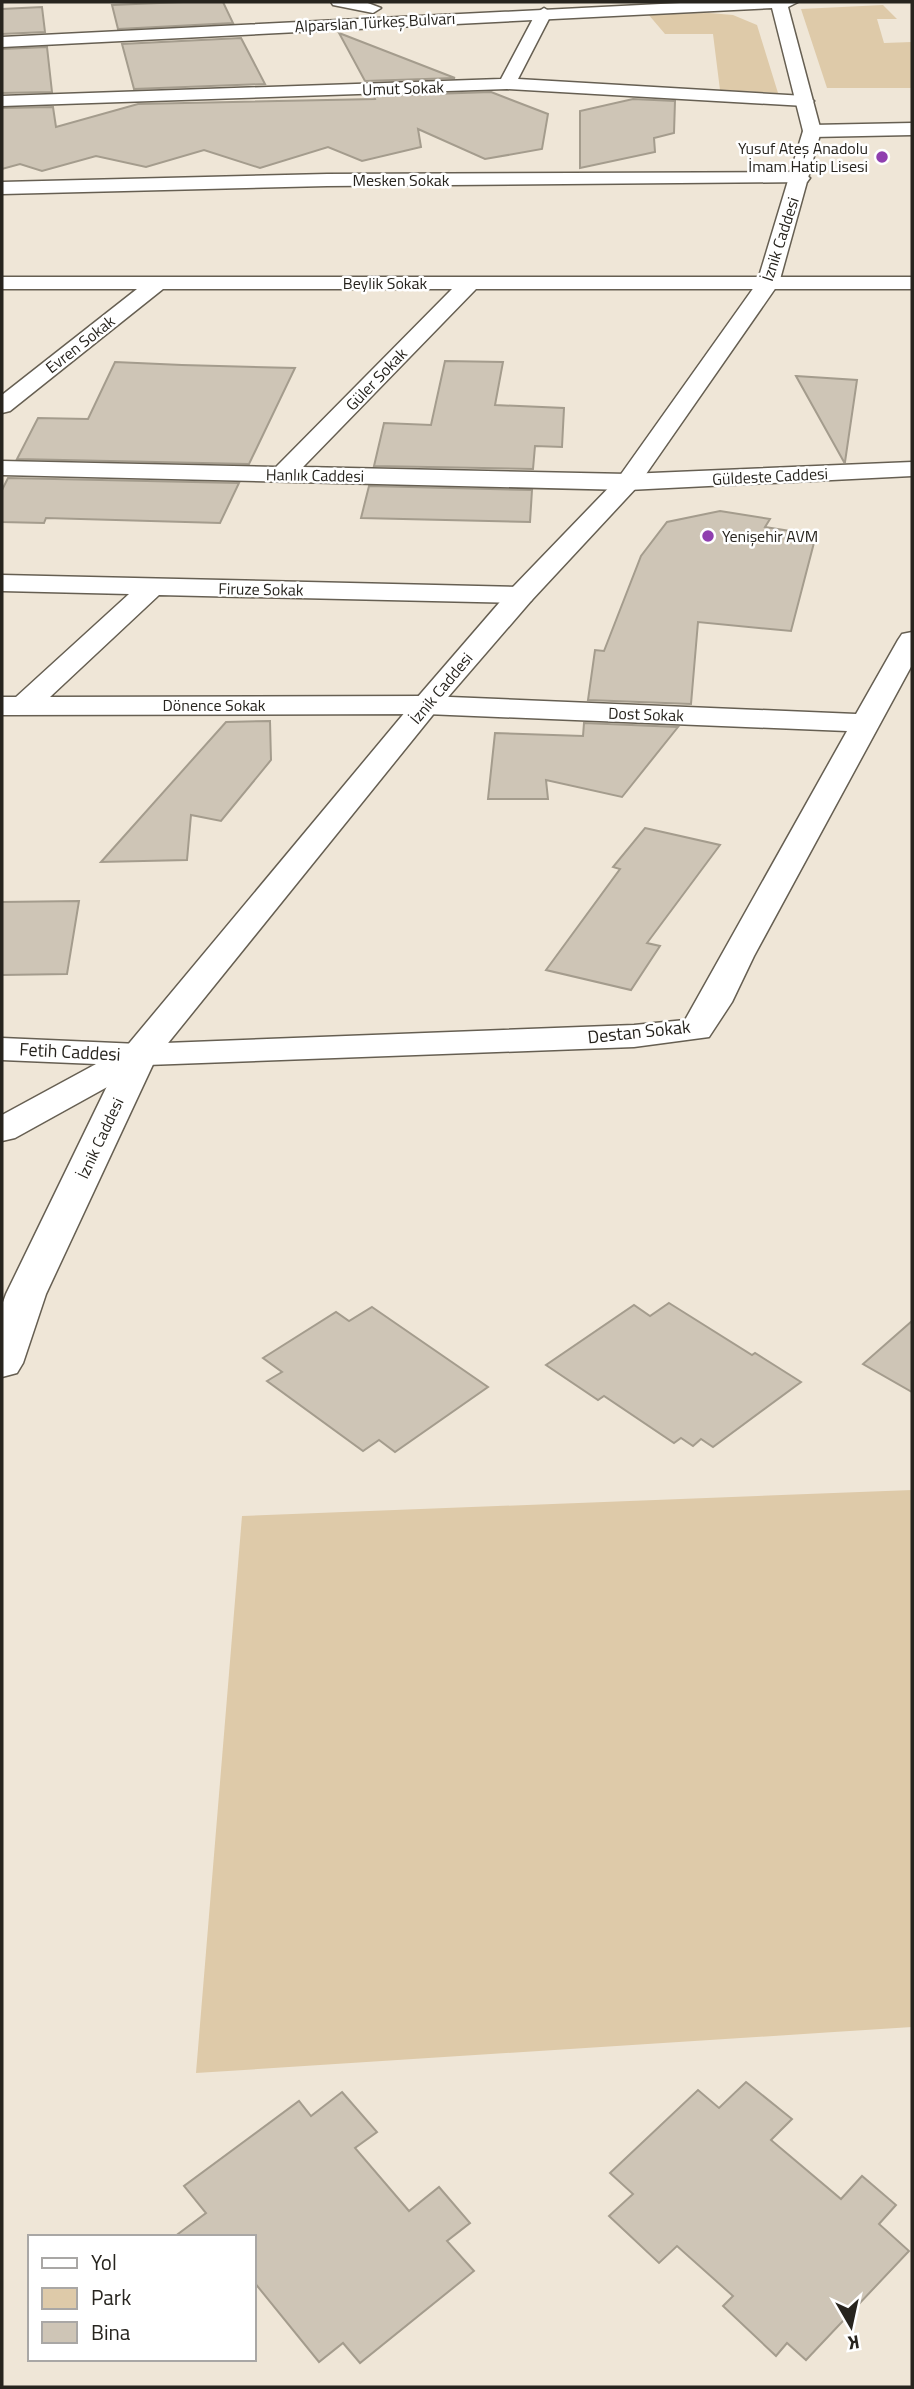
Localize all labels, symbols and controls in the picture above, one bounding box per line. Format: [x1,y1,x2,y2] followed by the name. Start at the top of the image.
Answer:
[294,6,456,38] street label: Alparslan Türkeş Bulvarı
[362,75,445,101] street label: Umut Sokak
[738,136,868,178] place label: Yusuf Ateş Anadolu İmam Hatip Lisesi
[874,149,890,165] marker: Yusuf Ateş Anadolu İmam Hatip Lisesi
[353,168,450,192] street label: Mesken Sokak
[755,194,805,284] street label: İznik Caddesi
[343,271,427,295] street label: Beylik Sokak
[40,309,120,379] street label: Evren Sokak
[340,342,413,416] street label: Güler Sokak
[711,461,829,491] street label: Güldeste Caddesi
[266,462,364,488] street label: Hanlık Caddesi
[722,524,818,548] place label: Yenişehir AVM
[700,528,716,544] marker: Yenişehir AVM
[218,576,304,602] street label: Firuze Sokak
[404,647,478,729] street label: İznik Caddesi
[163,693,266,717] street label: Dönence Sokak
[608,701,685,727] street label: Dost Sokak
[586,1013,692,1050] street label: Destan Sokak
[19,1035,121,1068] street label: Fetih Caddesi
[71,1093,129,1183] street label: İznik Caddesi
[28,2235,256,2361] legend
[91,2246,117,2278] text: Yol
[91,2281,131,2313] text: Park
[816,2291,886,2361] north arrow
[91,2316,131,2348] text: Bina
[846,2328,862,2358] text: K

